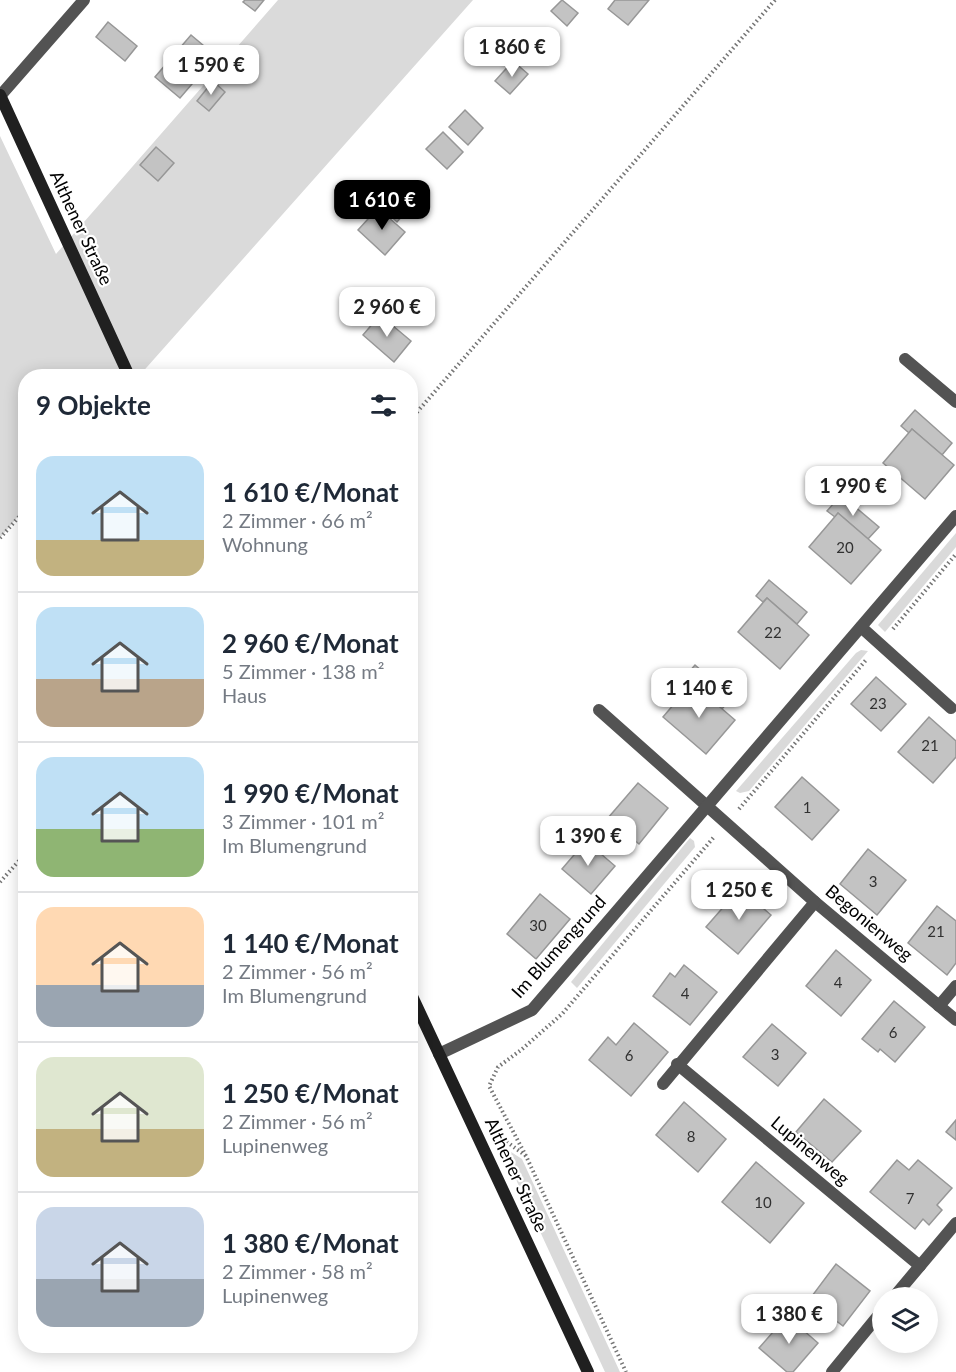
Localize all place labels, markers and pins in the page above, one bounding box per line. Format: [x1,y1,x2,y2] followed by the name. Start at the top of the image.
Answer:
[457,27,567,78] pin: 1 860 €
[156,45,266,96] pin: 1 590 €
[327,180,437,231] pin: 1 610 €
[332,287,442,338] pin: 2 960 €
[798,466,908,517] pin: 1 990 €
[644,668,754,719] pin: 1 140 €
[533,816,643,867] pin: 1 390 €
[684,870,794,921] pin: 1 250 €
[734,1294,844,1345] pin: 1 380 €

